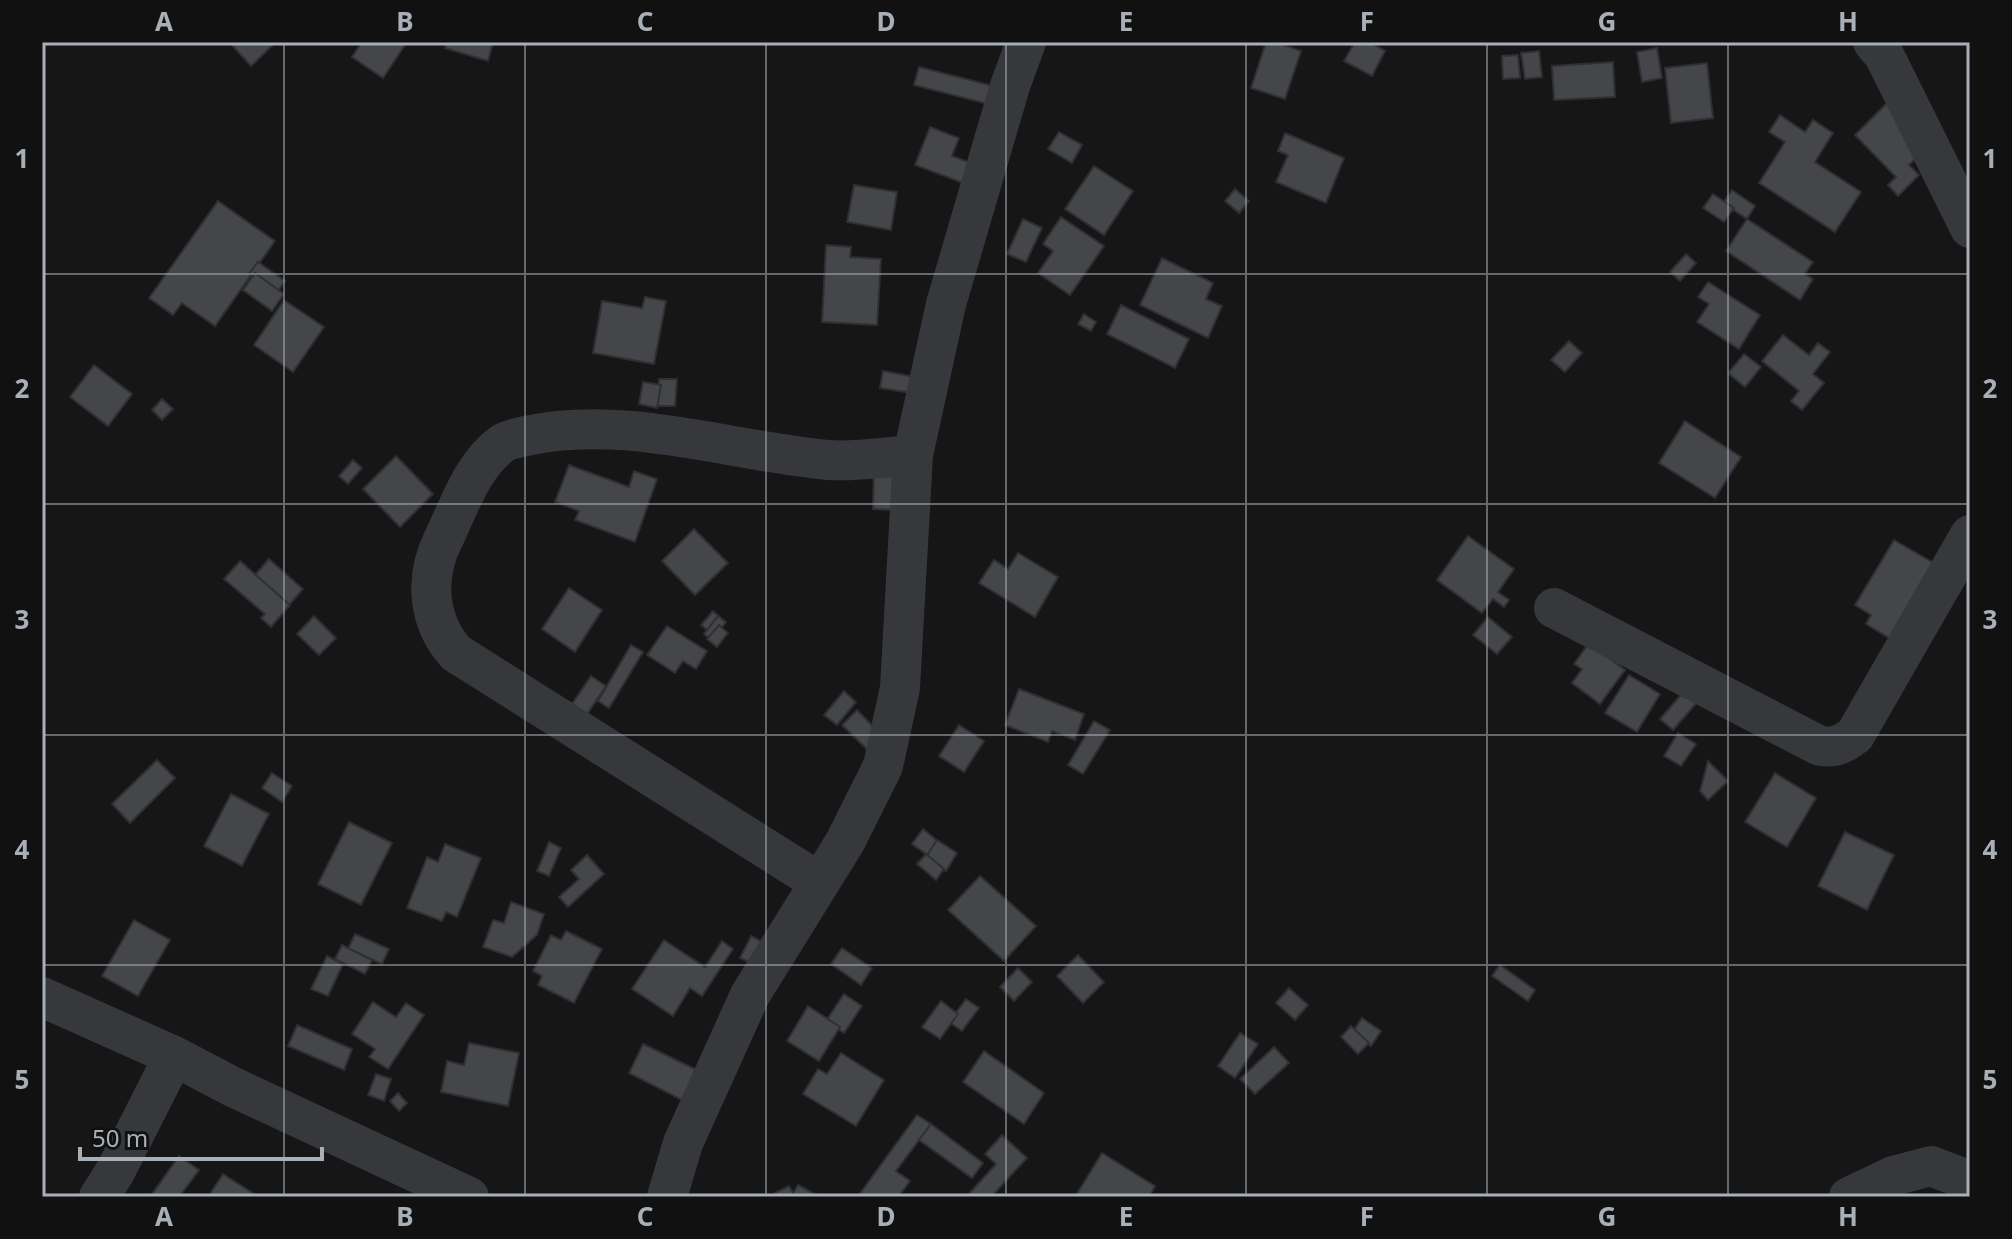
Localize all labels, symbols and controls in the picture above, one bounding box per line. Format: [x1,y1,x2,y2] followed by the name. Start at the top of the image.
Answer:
[155,3,173,39] text: A
[396,3,414,39] text: B
[637,3,653,39] text: C
[876,3,896,39] text: D
[1119,3,1133,39] text: E
[1360,3,1374,39] text: F
[1598,3,1616,39] text: G
[1838,3,1858,39] text: H
[15,140,29,176] text: 1
[1983,140,1997,176] text: 1
[15,370,30,406] text: 2
[1983,370,1998,406] text: 2
[15,601,29,637] text: 3
[1983,601,1997,637] text: 3
[15,831,30,867] text: 4
[1983,831,1998,867] text: 4
[15,1061,29,1097] text: 5
[1983,1061,1997,1097] text: 5
[80,1111,322,1161] scale bar
[92,1121,148,1154] text: 50 m
[155,1198,173,1234] text: A
[396,1198,414,1234] text: B
[637,1198,653,1234] text: C
[876,1198,896,1234] text: D
[1119,1198,1133,1234] text: E
[1360,1198,1374,1234] text: F
[1598,1198,1616,1234] text: G
[1838,1198,1858,1234] text: H

